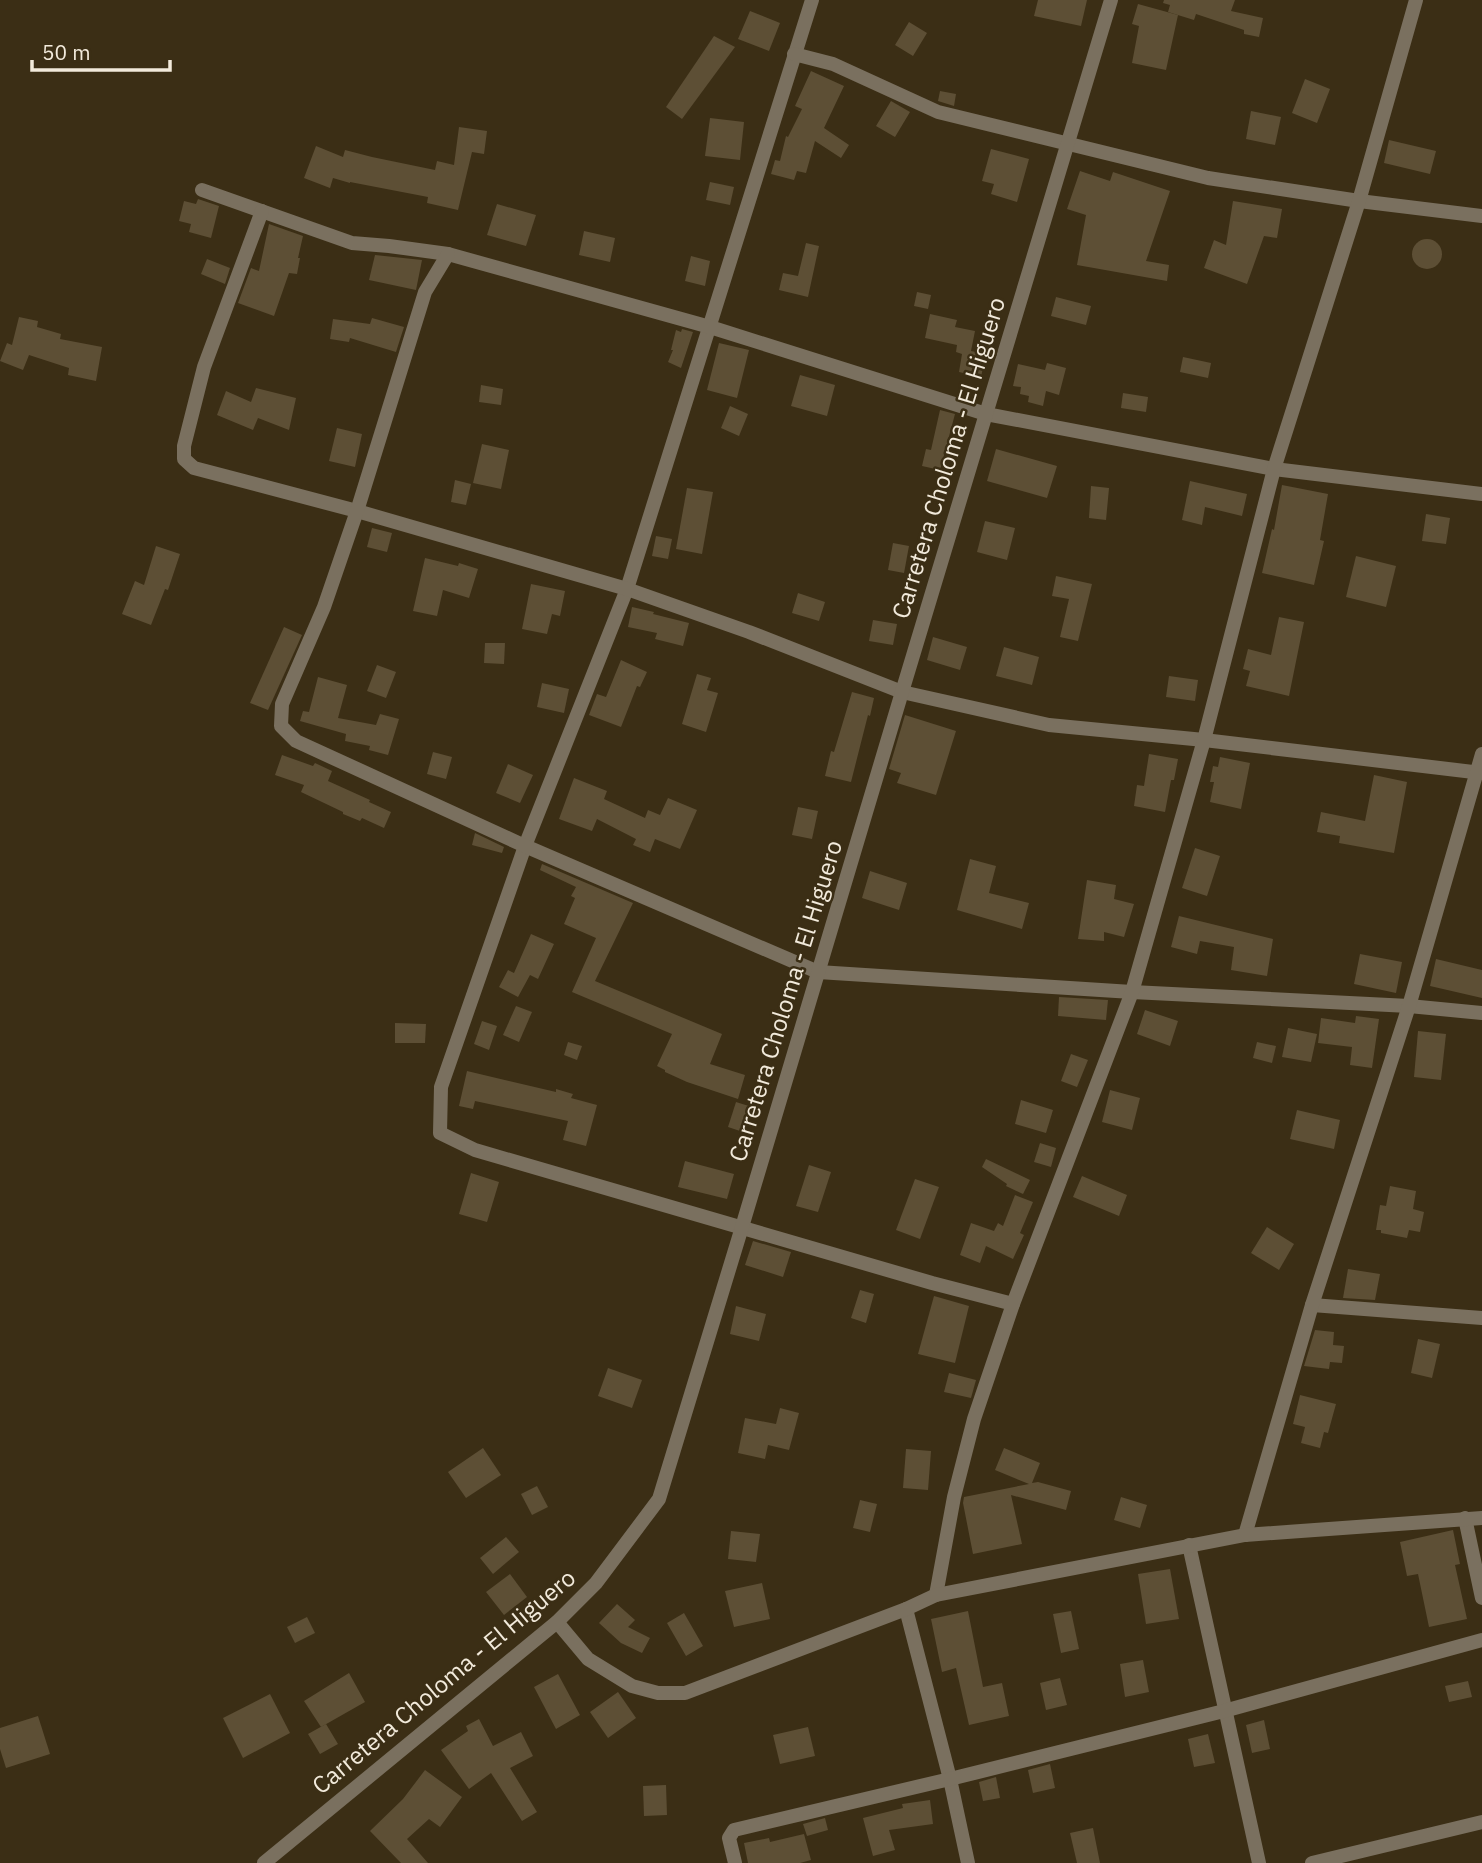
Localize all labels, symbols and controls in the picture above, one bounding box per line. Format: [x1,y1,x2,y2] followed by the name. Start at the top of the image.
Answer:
[32,28,170,72] scale bar
[42,38,91,66] text: 50 m
[884,293,1012,622] street label: Carretera Choloma - El Higuero
[721,836,849,1165] street label: Carretera Choloma - El Higuero
[305,1562,582,1801] street label: Carretera Choloma - El Higuero

